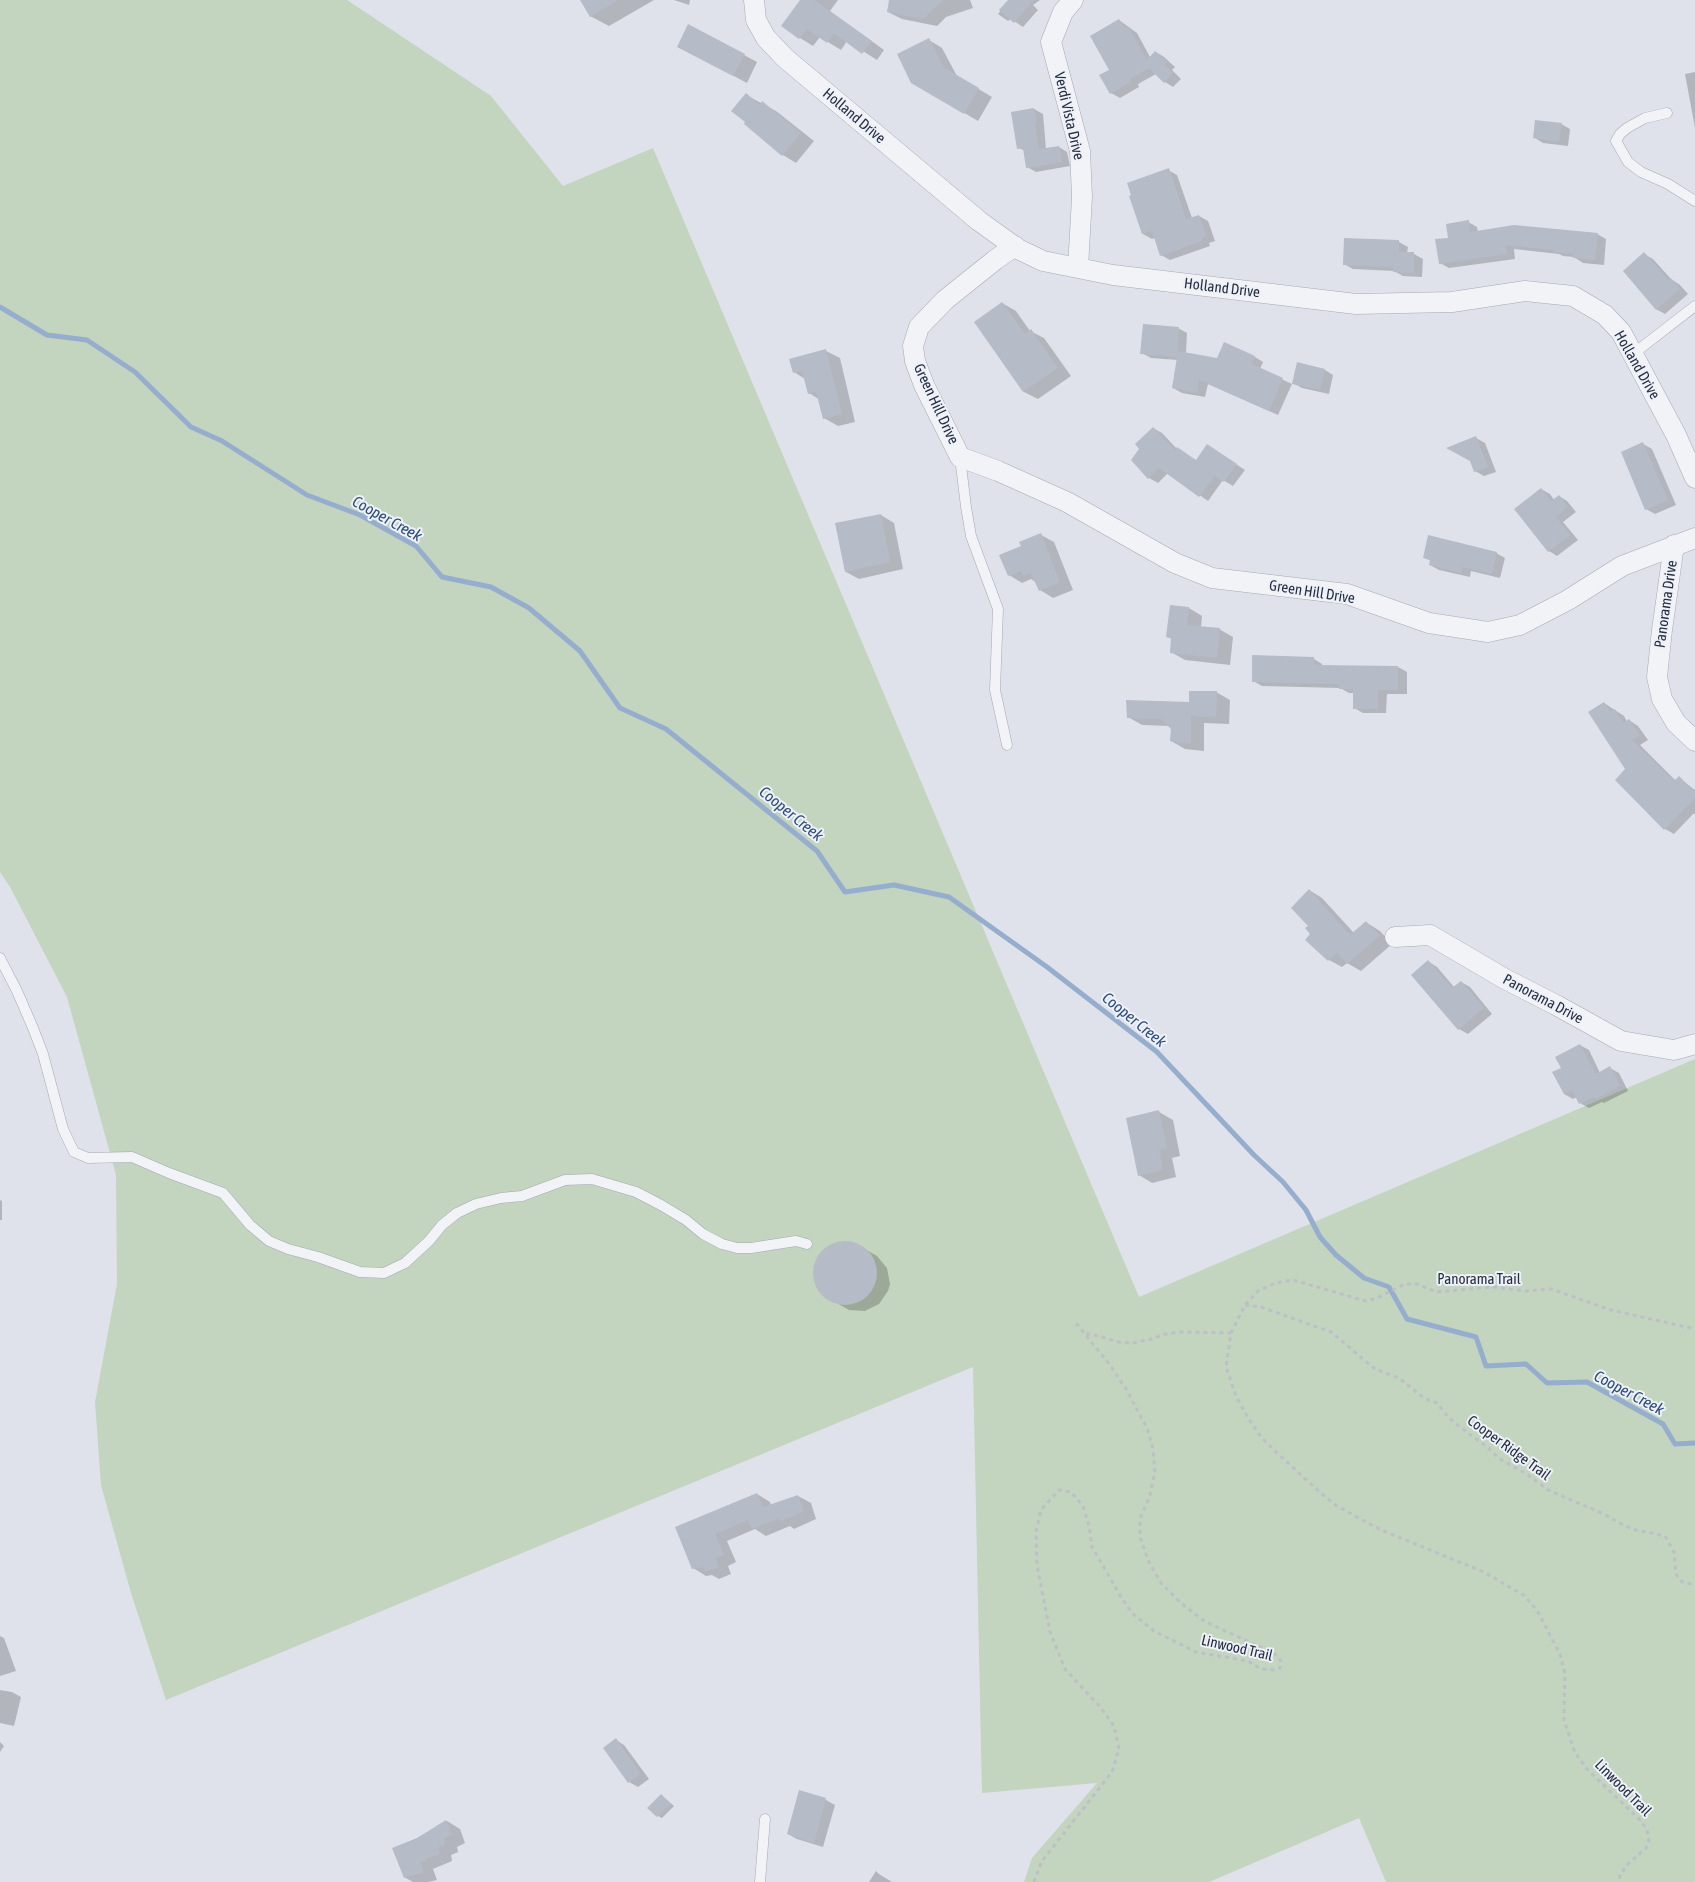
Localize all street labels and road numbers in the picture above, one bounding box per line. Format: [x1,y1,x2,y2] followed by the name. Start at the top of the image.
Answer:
[1050,70,1088,162] street label: Verdi Vista Drive
[819,85,889,147] street label: Holland Drive
[1183,274,1261,302] street label: Holland Drive
[1610,327,1664,403] street label: Holland Drive
[910,361,962,447] street label: Green Hill Drive
[1651,559,1681,649] street label: Panorama Drive
[1268,576,1356,608] street label: Green Hill Drive
[1500,970,1586,1028] street label: Panorama Drive
[1437,1270,1521,1288] street label: Panorama Trail
[1464,1412,1554,1484] street label: Cooper Ridge Trail
[1200,1631,1274,1665] street label: Linwood Trail
[1591,1756,1655,1820] street label: Linwood Trail

